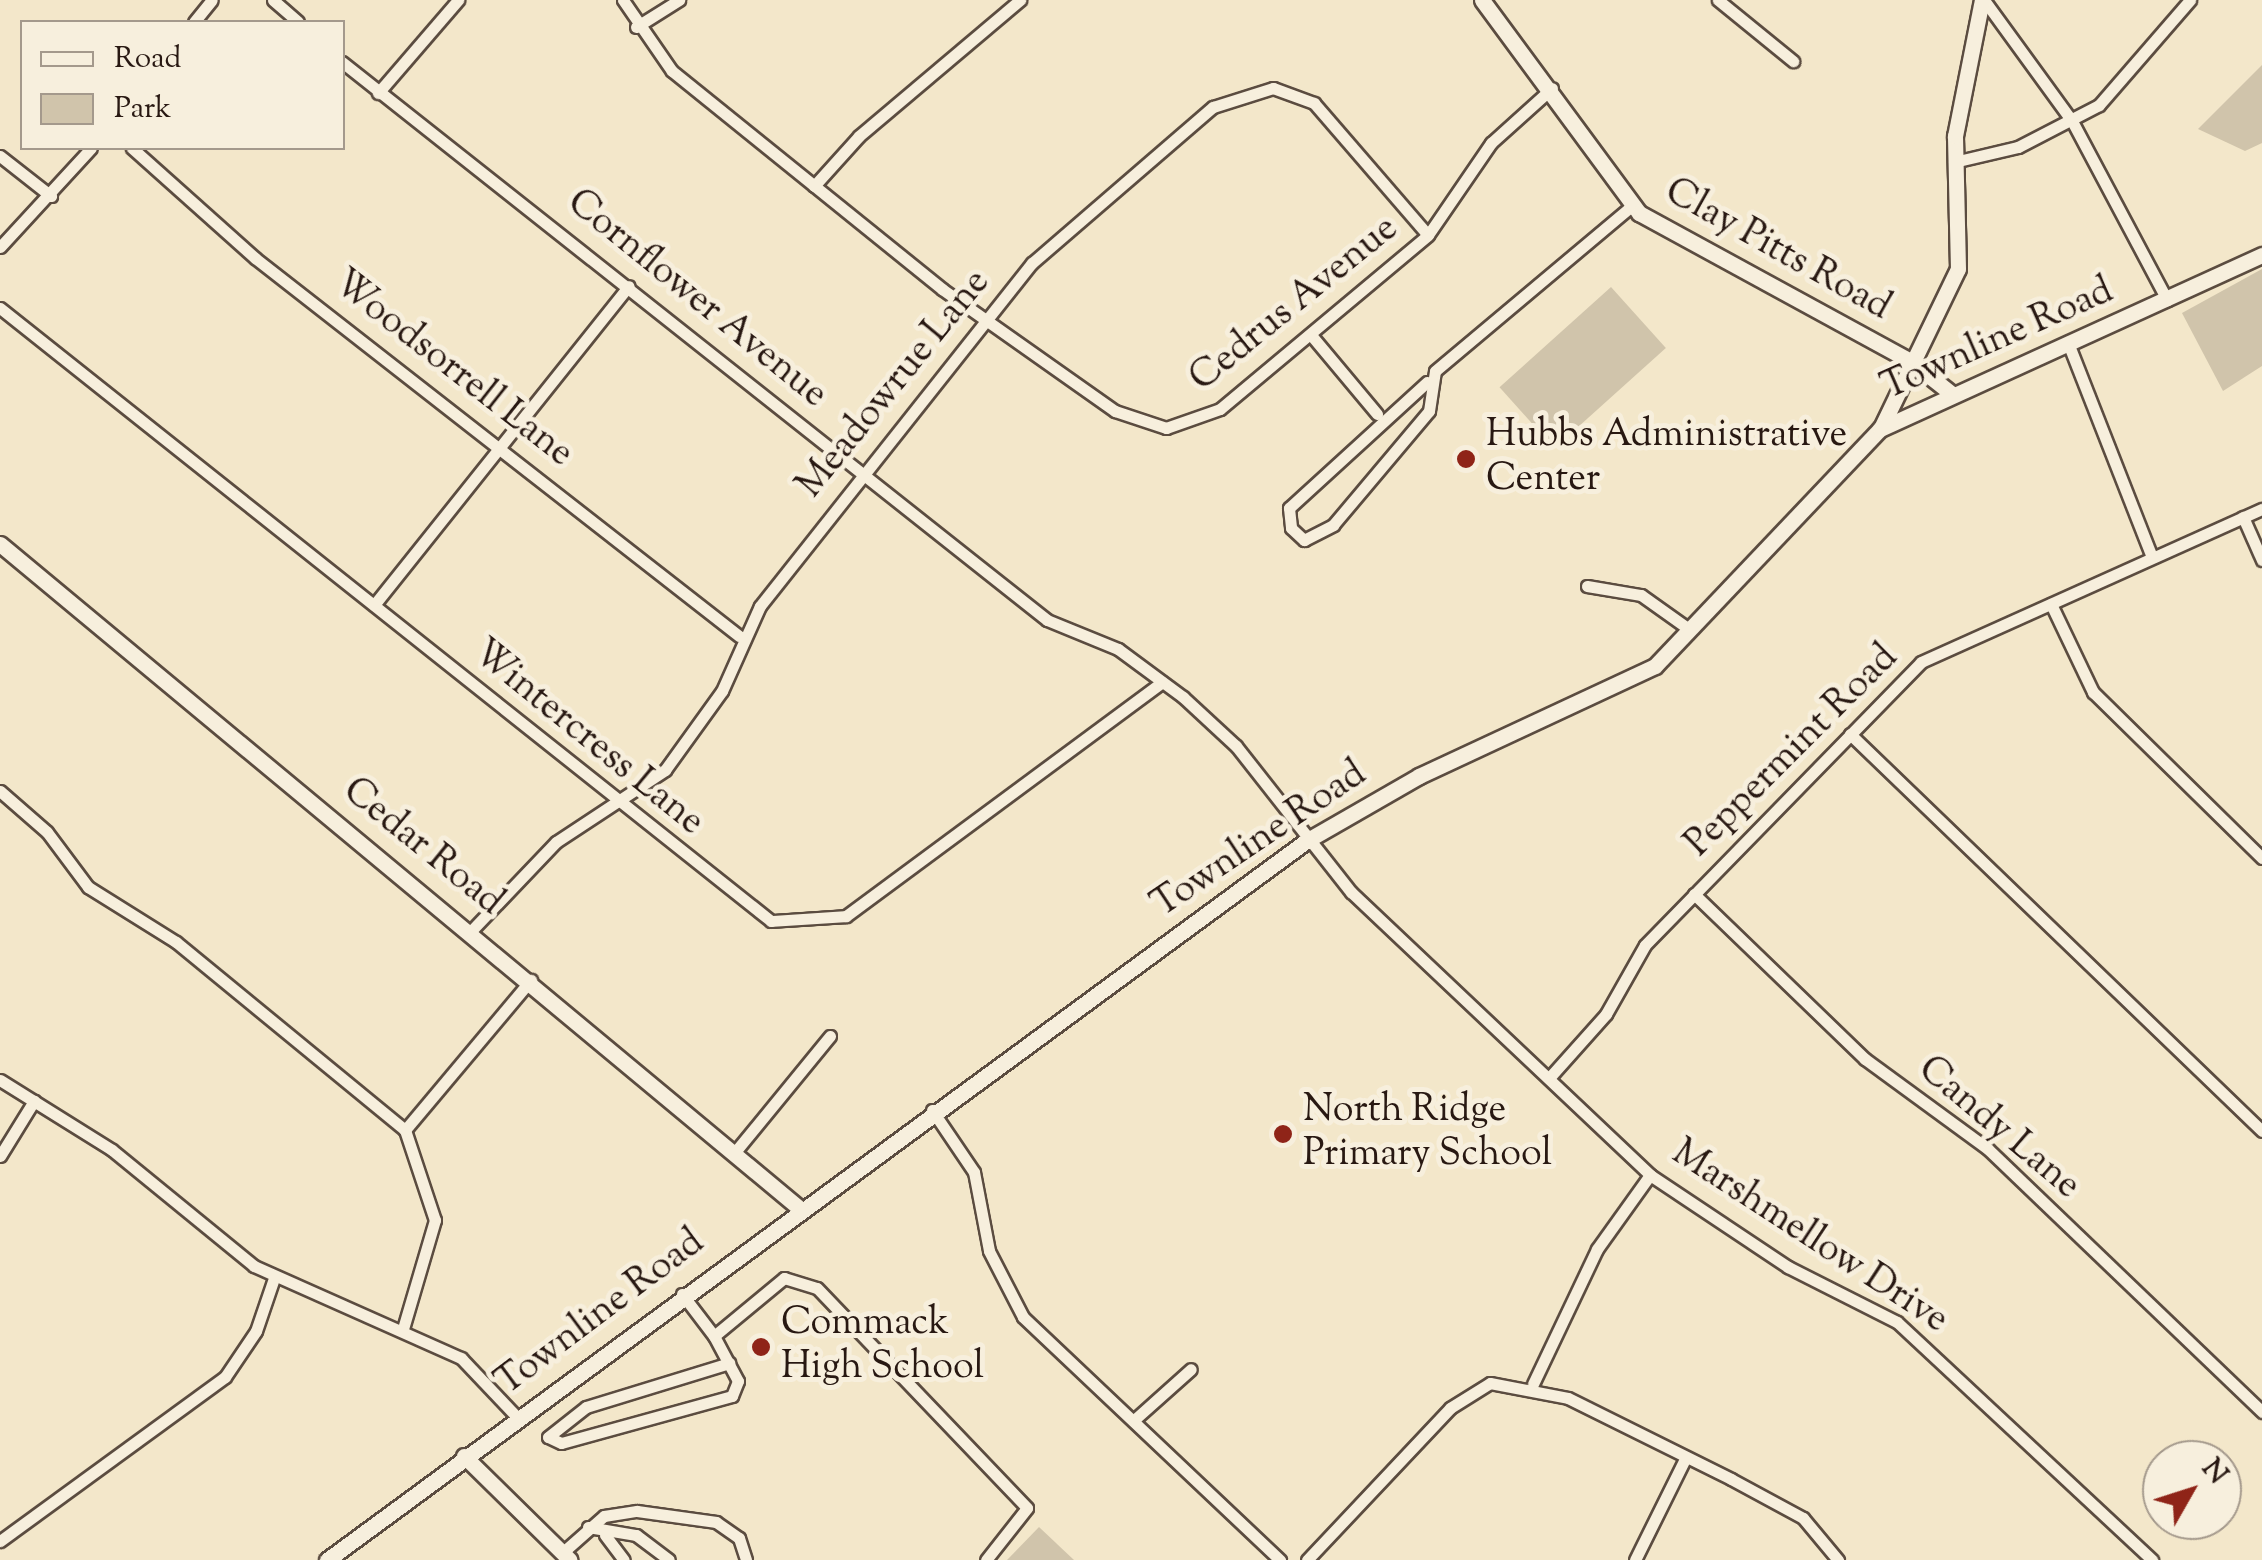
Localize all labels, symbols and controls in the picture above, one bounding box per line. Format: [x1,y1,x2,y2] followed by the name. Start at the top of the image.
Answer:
[20,20,345,150] legend
[114,38,181,81] text: Road
[114,88,171,131] text: Park
[1656,170,1898,332] street label: Clay Pitts Road
[557,181,835,419] street label: Cornflower Avenue
[1182,207,1408,403] street label: Cedrus Avenue
[323,262,581,478] street label: Woodsorrell Lane
[789,262,1001,508] street label: Meadowrue Lane
[1875,270,2121,412] street label: Townline Road
[1486,414,1847,504] place label: Hubbs Administrative Center
[1455,448,1477,470] marker: Hubbs Administrative Center
[462,632,712,846] street label: Wintercress Lane
[1677,636,1909,868] street label: Peppermint Road
[1144,753,1376,929] street label: Townline Road
[332,769,512,927] street label: Cedar Road
[1907,1048,2089,1210] street label: Candy Lane
[1303,1089,1552,1178] place label: North Ridge Primary School
[1272,1123,1294,1145] marker: North Ridge Primary School
[1662,1132,1956,1344] street label: Marshmellow Drive
[488,1221,714,1407] street label: Townline Road
[781,1302,984,1392] place label: Commack High School
[750,1336,772,1358] marker: Commack High School
[2142,1440,2242,1540] north arrow
[2191,1451,2236,1494] text: N

